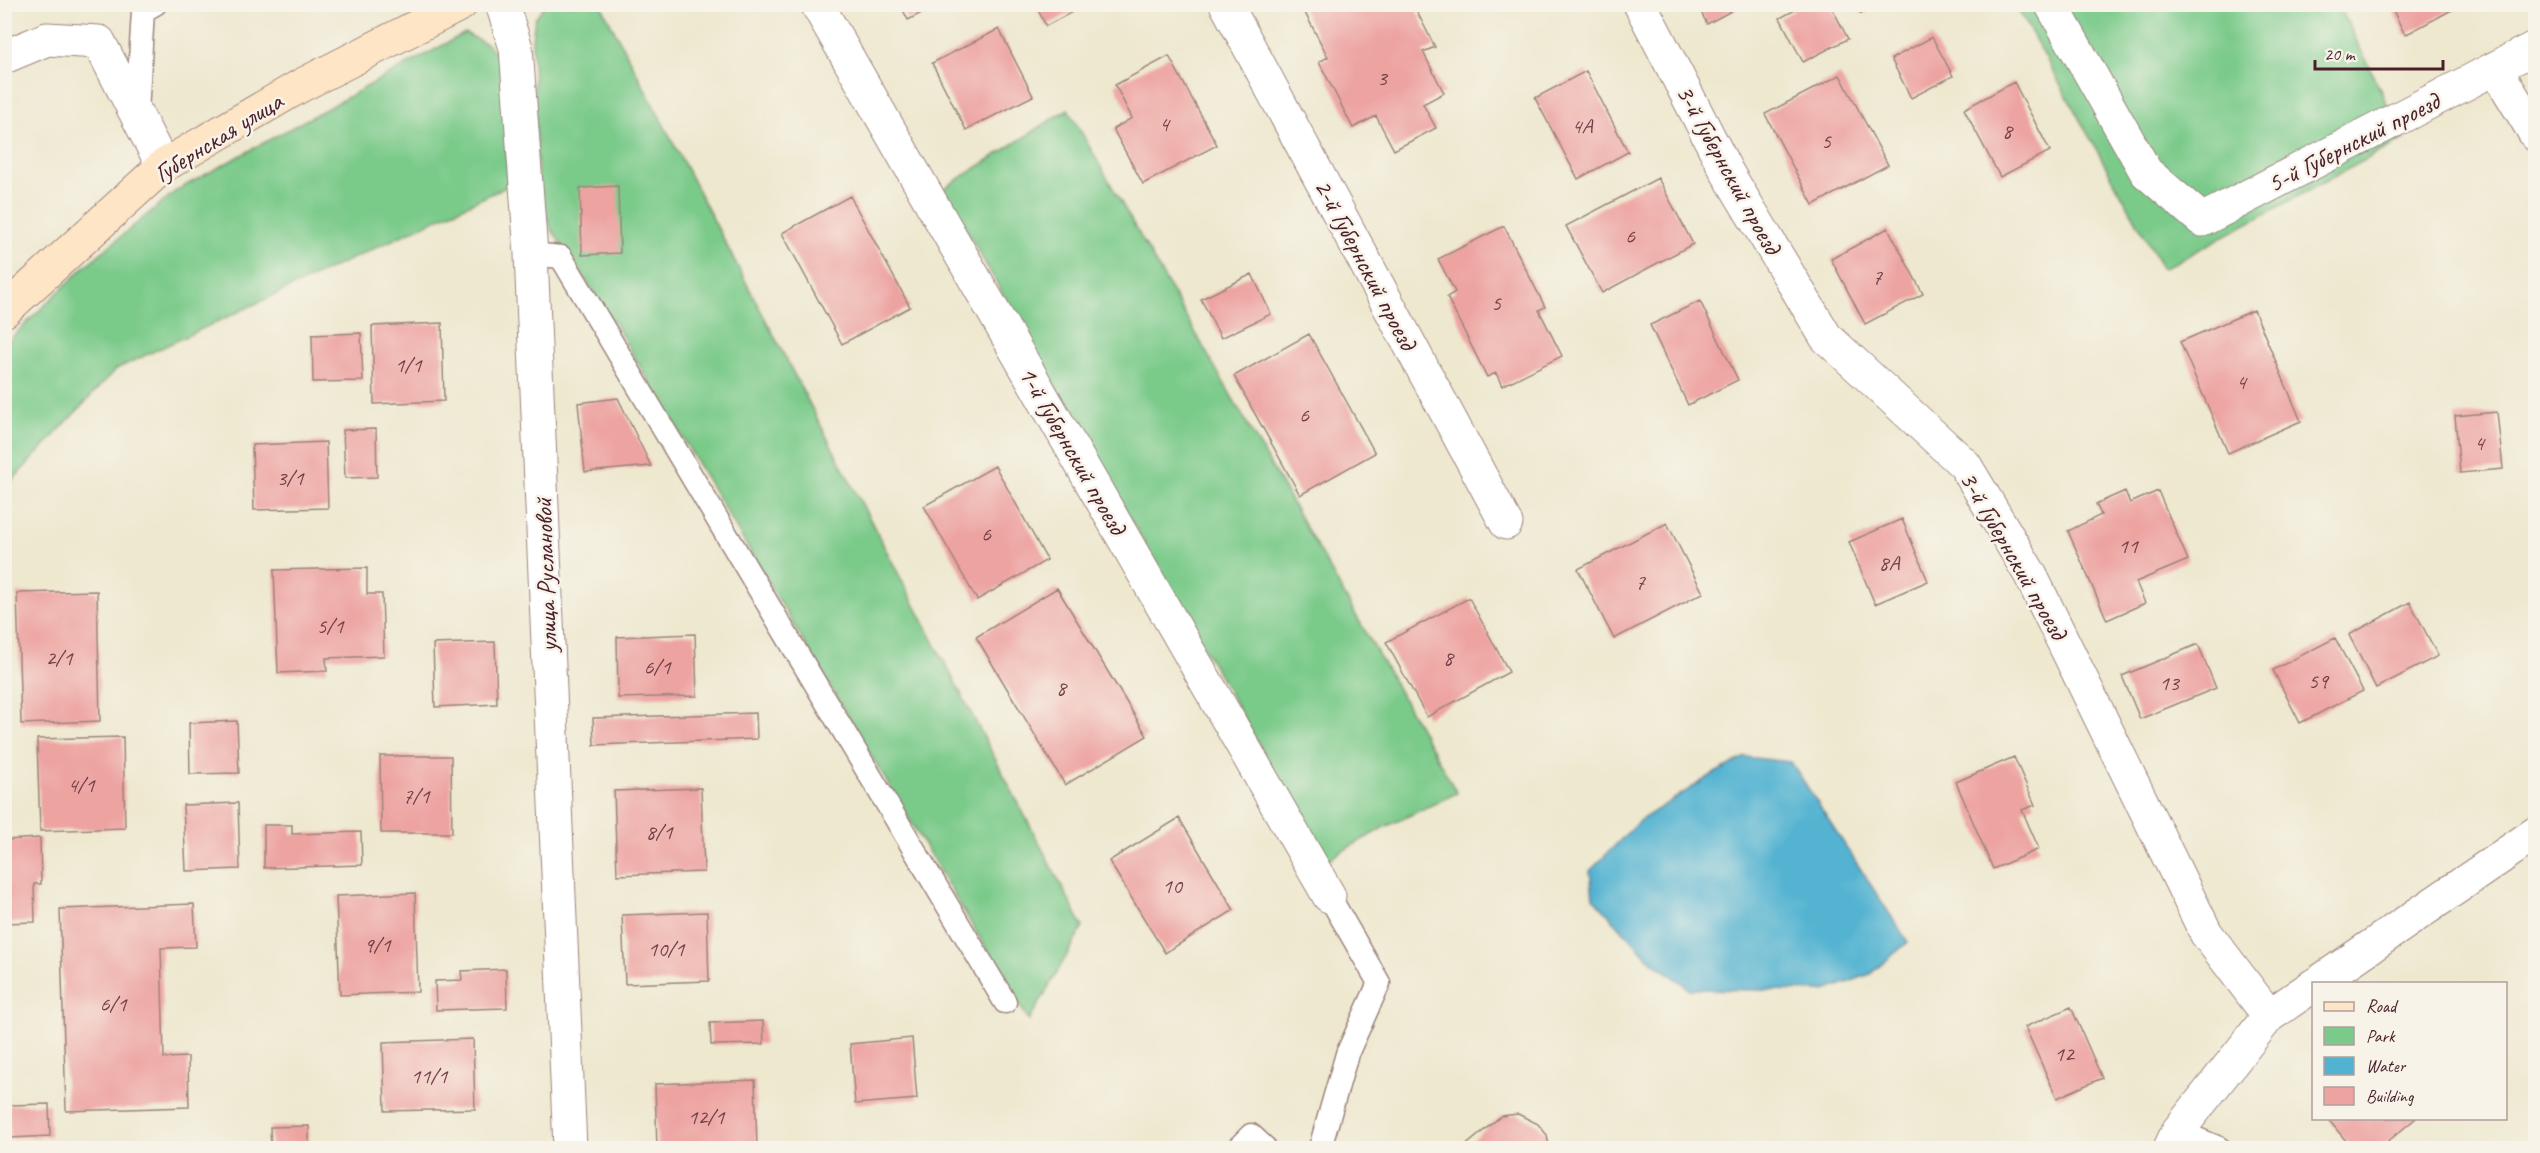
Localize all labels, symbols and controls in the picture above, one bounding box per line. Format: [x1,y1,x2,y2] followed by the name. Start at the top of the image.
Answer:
[2315,33,2442,71] scale bar
[2324,43,2357,65] text: 20 m
[1377,64,1389,92] house number: 3
[1668,79,1790,262] street label: 3-й Губернский проезд
[148,84,290,190] street label: Губернская улица
[2262,84,2447,200] street label: 5-й Губернский проезд
[1159,110,1171,138] house number: 4
[1572,112,1593,140] house number: 4А
[2002,117,2014,145] house number: 8
[1821,127,1832,155] house number: 5
[1307,173,1426,358] street label: 2-й Губернский проезд
[1625,222,1636,250] house number: 6
[1872,263,1883,291] house number: 7
[1491,289,1502,317] house number: 5
[394,351,423,379] house number: 1/1
[1011,360,1135,543] street label: 1-й Губернский проезд
[2236,368,2248,396] house number: 4
[1299,401,1310,429] house number: 6
[2474,429,2486,457] house number: 4
[276,464,305,492] house number: 3/1
[1952,465,2076,648] street label: 3-й Губернский проезд
[526,495,565,655] street label: улица Руслановой
[981,520,992,548] house number: 6
[2118,532,2139,560] house number: 11
[1879,549,1900,577] house number: 8А
[1635,568,1646,596] house number: 7
[316,612,345,640] house number: 5/1
[45,644,74,672] house number: 2/1
[1443,644,1455,672] house number: 8
[643,653,672,681] house number: 6/1
[2308,667,2330,695] house number: 59
[2159,669,2181,697] house number: 13
[1056,674,1068,702] house number: 8
[67,771,96,799] house number: 4/1
[402,782,431,810] house number: 7/1
[645,818,674,846] house number: 8/1
[1162,872,1184,900] house number: 10
[363,931,392,959] house number: 9/1
[648,935,686,963] house number: 10/1
[2312,982,2507,1120] legend
[99,990,128,1018] house number: 6/1
[2366,995,2399,1017] text: Road
[2366,1025,2396,1047] text: Park
[2054,1040,2076,1068] house number: 12
[2366,1055,2407,1077] text: Water
[411,1062,449,1090] house number: 11/1
[2366,1085,2415,1107] text: Building
[688,1103,726,1131] house number: 12/1

